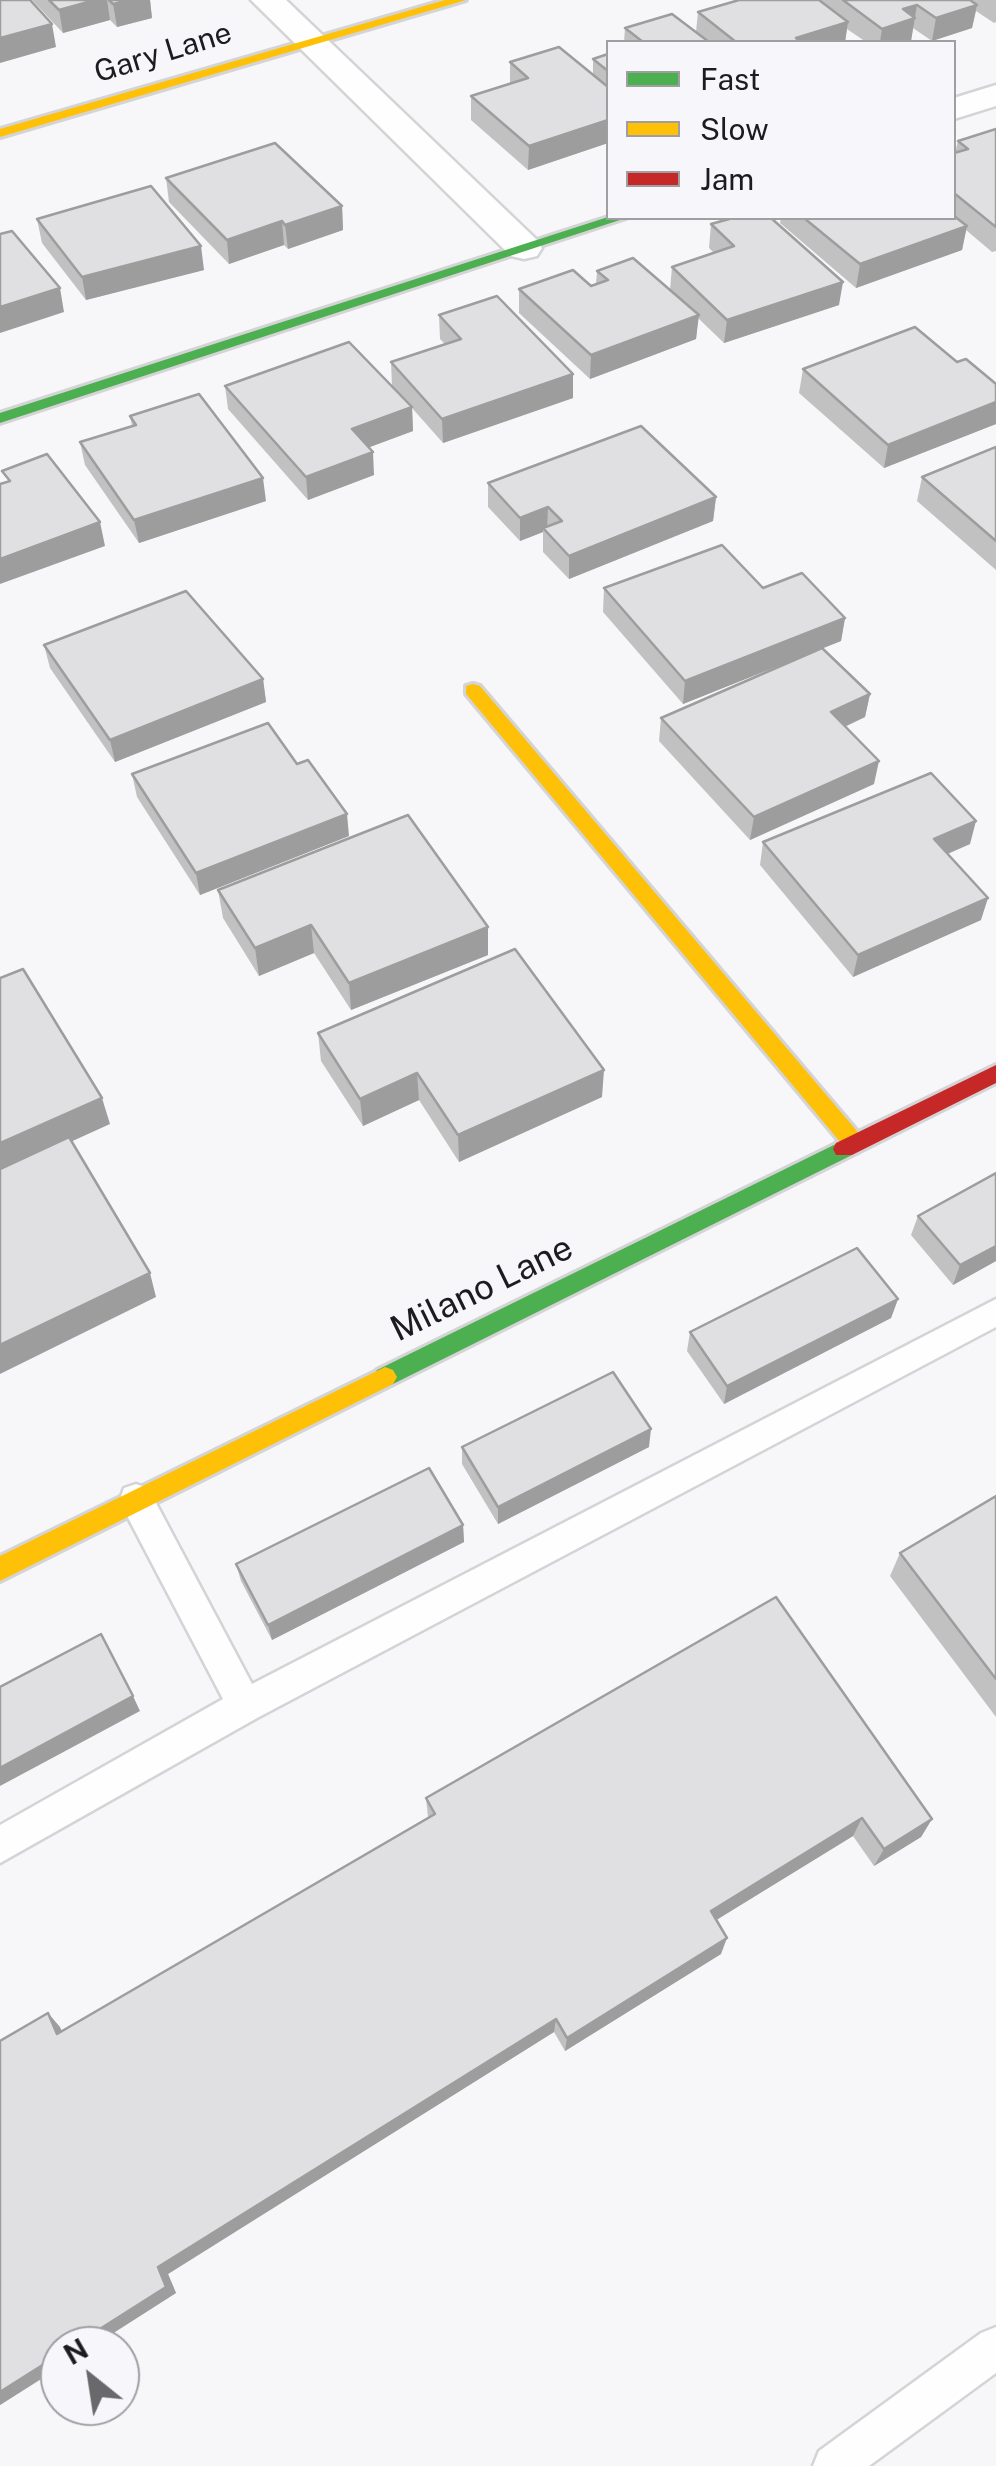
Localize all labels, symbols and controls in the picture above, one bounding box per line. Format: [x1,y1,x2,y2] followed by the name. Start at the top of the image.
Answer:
[90,15,236,91] street label: Gary Lane
[606,40,956,220] legend
[700,61,760,97] text: Fast
[700,111,769,147] text: Slow
[700,161,754,197] text: Jam
[384,1227,580,1351] street label: Milano Lane
[40,2326,140,2426] north arrow
[58,2332,93,2371] text: N

